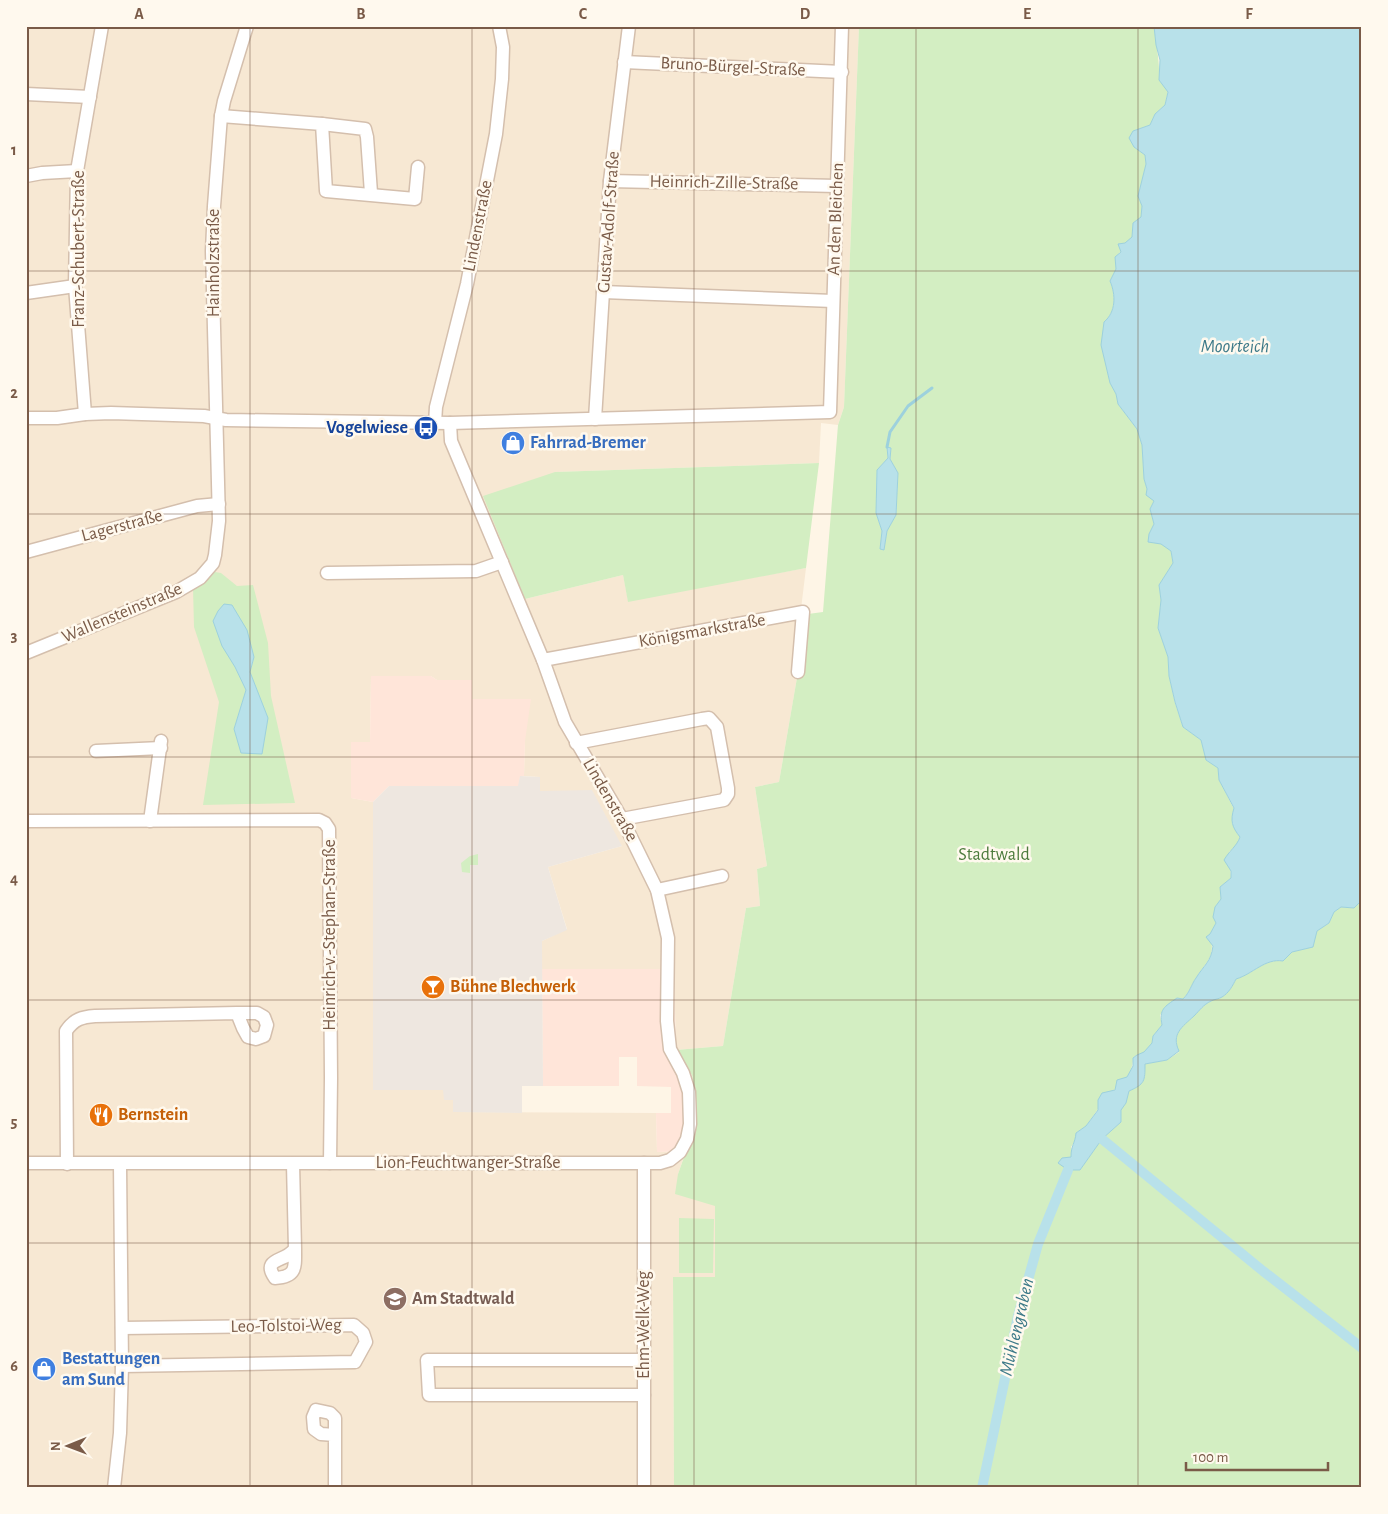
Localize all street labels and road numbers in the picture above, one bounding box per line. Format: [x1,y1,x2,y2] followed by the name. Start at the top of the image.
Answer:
[660,54,806,80] street label: Bruno-Bürgel-Straße
[595,151,623,293] street label: Gustav-Adolf-Straße
[825,162,847,276] street label: An den Bleichen
[70,170,88,328] street label: Franz-Schubert-Straße
[649,173,799,193] street label: Heinrich-Zille-Straße
[460,179,496,273] street label: Lindenstraße
[205,209,223,317] street label: Hainholzstraße
[79,507,165,545] street label: Lagerstraße
[59,580,185,646] street label: Wallensteinstraße
[637,611,767,651] street label: Königsmarkstraße
[579,755,641,845] street label: Lindenstraße
[321,839,339,1031] street label: Heinrich-v.-Stephan-Straße
[376,1154,560,1172] street label: Lion-Feuchtwanger-Straße
[635,1271,653,1379] street label: Ehm-Welk-Weg
[230,1316,342,1336] street label: Leo-Tolstoi-Weg

